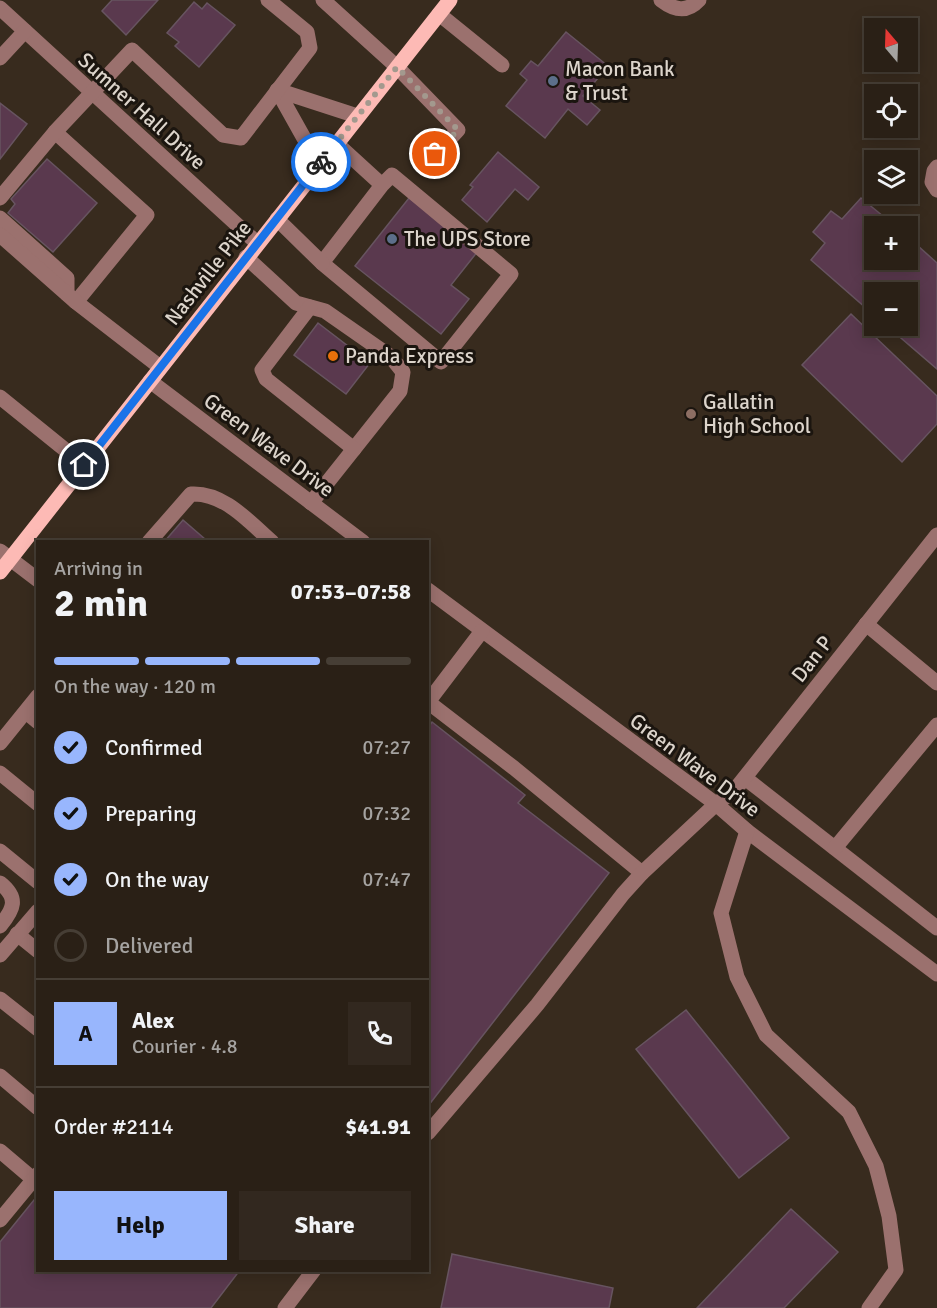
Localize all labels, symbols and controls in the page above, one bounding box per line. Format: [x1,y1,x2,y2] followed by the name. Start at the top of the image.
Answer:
[864,18,918,72] north arrow
[864,18,918,336] map controls
[73,47,211,175] street label: Sumner Hall Drive
[565,56,675,106] place label: Macon Bank & Trust
[546,74,560,88] marker: Macon Bank & Trust
[864,84,918,138] button: locate
[409,128,460,179] pin
[291,132,351,192] courier
[418,137,451,170] icon: bag
[305,146,338,179] icon: bike
[864,150,918,204] button: layers
[159,216,257,330] street label: Nashville Pike
[864,216,918,270] button: +
[404,226,531,252] place label: The UPS Store
[385,232,399,246] marker: The UPS Store
[864,282,918,336] button: −
[345,343,474,369] place label: Panda Express
[326,349,340,363] marker: Panda Express
[199,387,339,503] street label: Green Wave Drive
[703,389,811,439] place label: Gallatin High School
[684,407,698,421] marker: Gallatin High School
[58,439,109,490] pin
[67,448,100,481] icon: home
[54,556,143,581] text: Arriving in
[291,578,411,605] text: 07:53–07:58
[54,579,148,627] text: 2 min
[786,630,838,688] street label: Dan P
[54,674,216,699] text: On the way · 120 m
[625,707,765,823] street label: Green Wave Drive
[54,731,87,764] icon: check
[105,734,203,761] text: Confirmed
[362,735,411,760] text: 07:27
[54,797,87,830] icon: check
[105,800,197,827] text: Preparing
[362,801,411,826] text: 07:32
[54,863,87,896] icon: check
[105,866,209,893] text: On the way
[362,867,411,892] text: 07:47
[105,932,193,959] text: Delivered
[348,1002,411,1065] button: phone
[132,1007,174,1034] text: Alex
[78,1020,93,1047] text: A
[132,1034,238,1059] text: Courier · 4.8
[54,1113,174,1140] text: Order #2114
[345,1113,411,1140] text: $41.91
[54,1191,227,1260] button: Help
[239,1191,411,1260] button: Share

